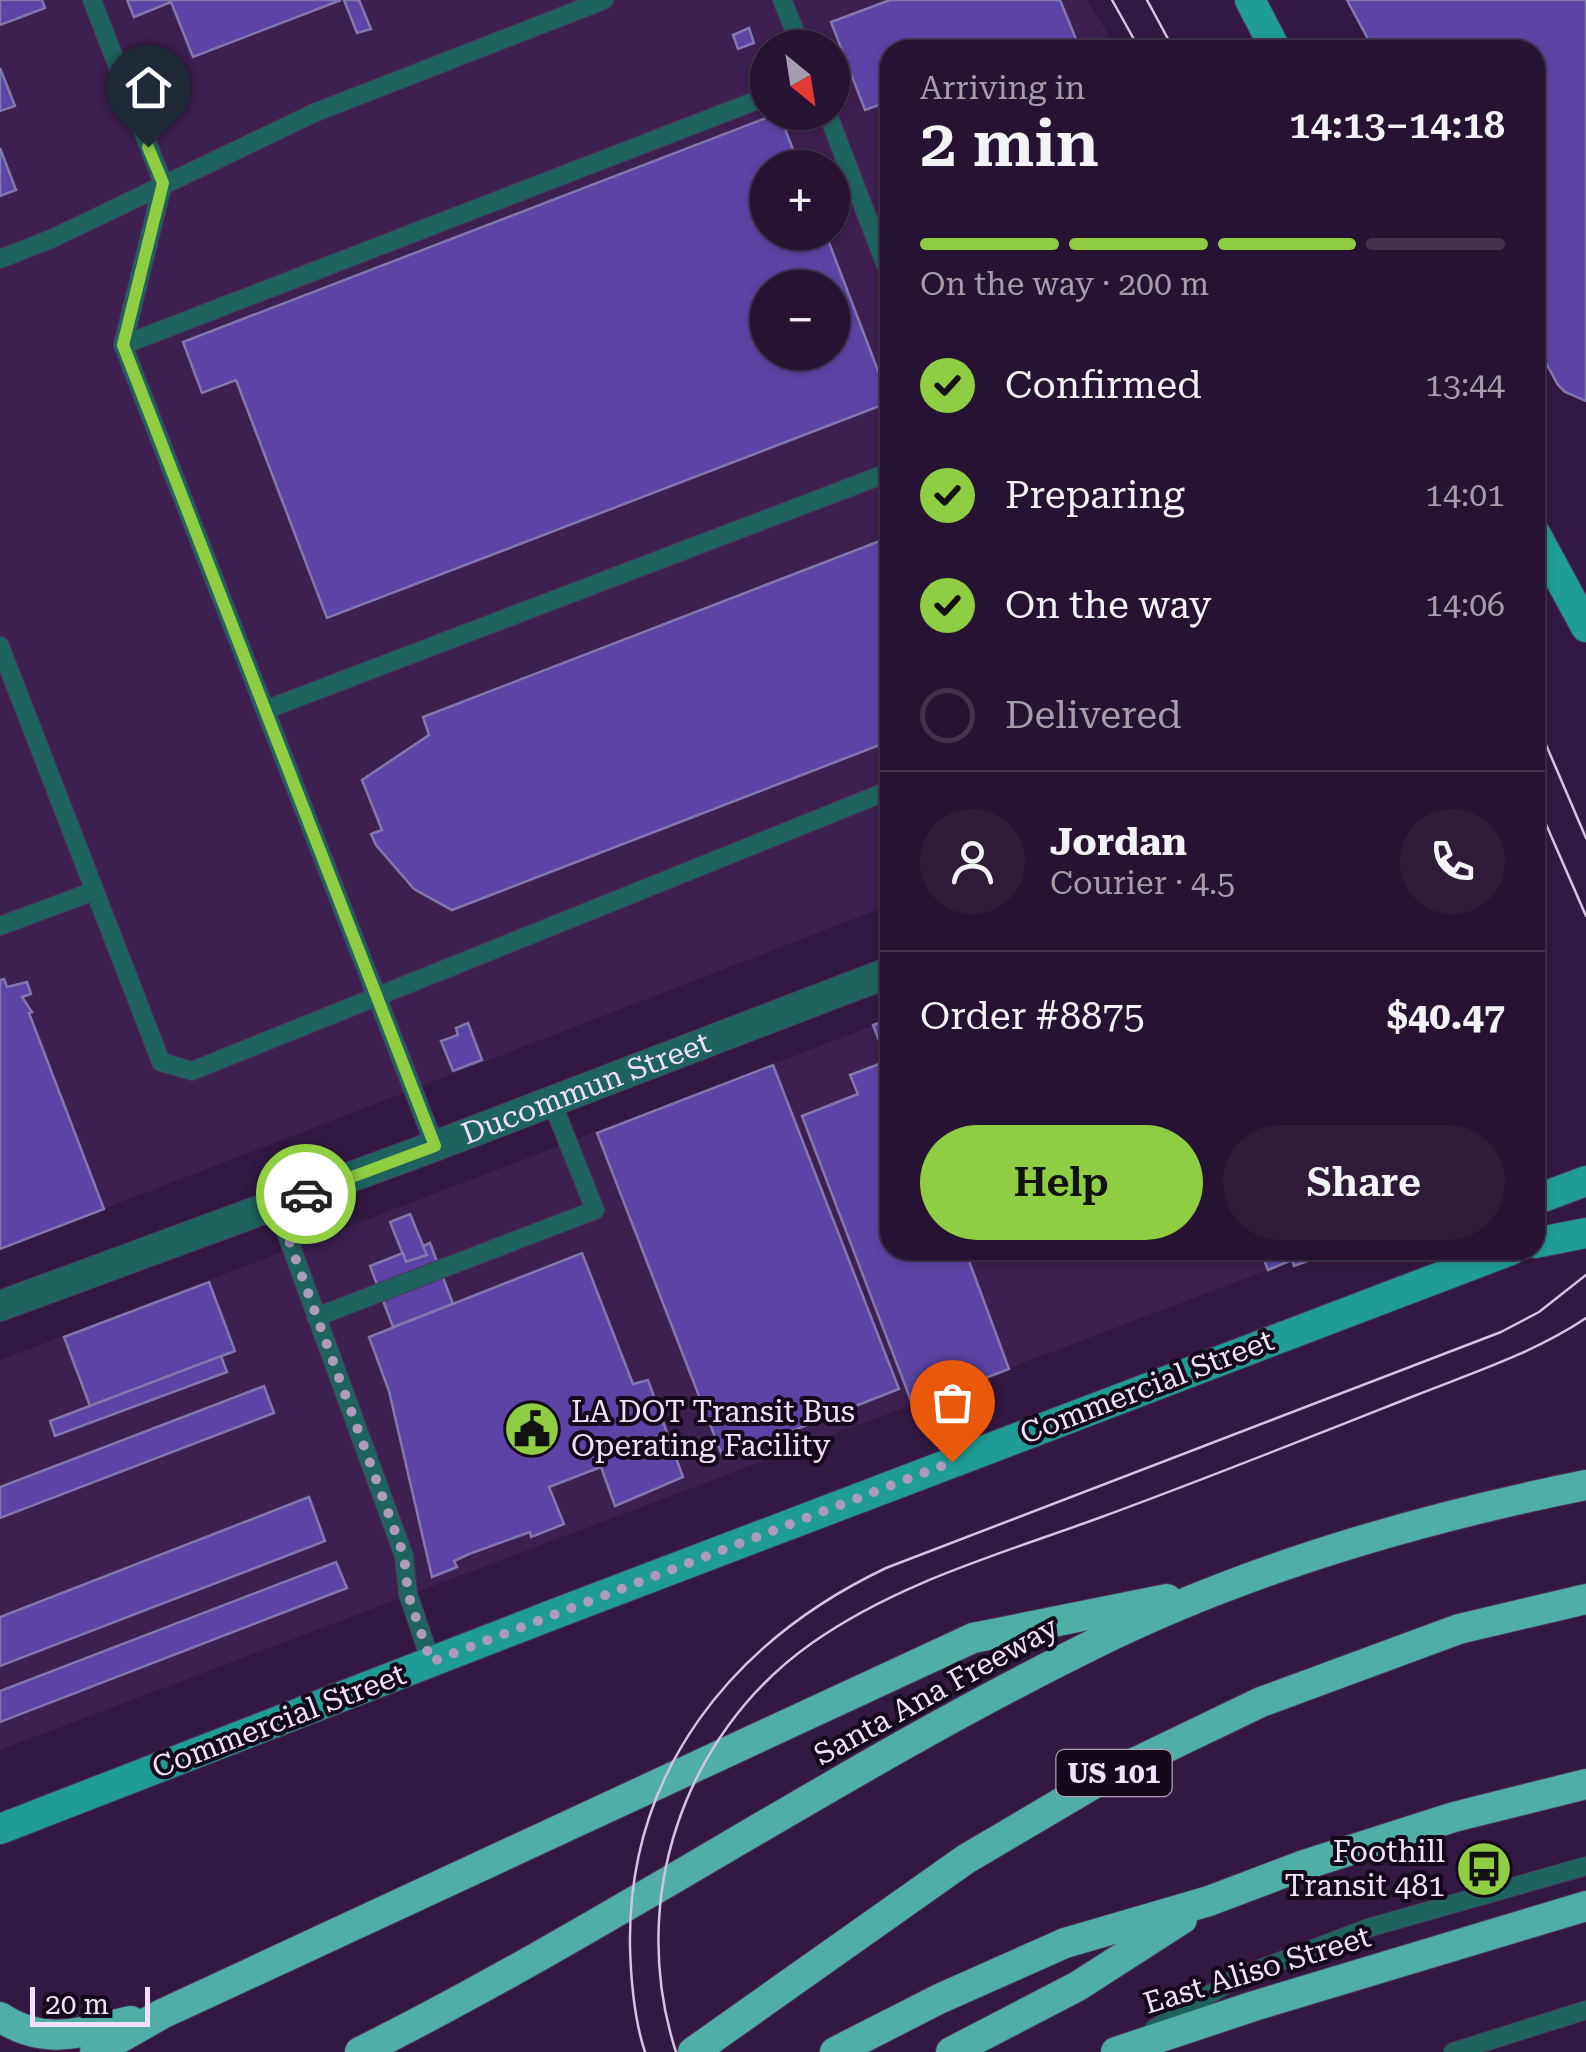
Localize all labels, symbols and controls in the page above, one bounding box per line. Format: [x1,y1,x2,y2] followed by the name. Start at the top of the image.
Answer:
[750,30,850,130] north arrow
[750,30,850,370] map controls
[106,45,191,148] pin
[121,60,176,115] icon: home
[920,69,1085,107] text: Arriving in
[1289,103,1505,147] text: 14:13–14:18
[920,106,1099,182] text: 2 min
[750,150,850,250] button: +
[920,265,1209,303] text: On the way · 200 m
[750,270,850,370] button: −
[920,358,975,413] icon: check
[1005,363,1202,407] text: Confirmed
[1425,366,1505,404] text: 13:44
[920,468,975,523] icon: check
[1005,473,1185,517] text: Preparing
[1425,476,1505,514] text: 14:01
[920,578,975,633] icon: check
[1005,583,1211,627] text: On the way
[1425,586,1505,624] text: 14:06
[1005,693,1182,737] text: Delivered
[920,809,1025,914] button: person
[1400,809,1505,914] button: phone
[1050,820,1187,864] text: Jordan
[1050,864,1235,902] text: Courier · 4.5
[920,994,1145,1038] text: Order #8875
[1387,994,1505,1038] text: $40.47
[456,1024,715,1151] street label: Ducommun Street
[920,1125,1203,1240] button: Help
[1223,1125,1505,1240] button: Share
[256,1144,356,1244] courier
[279,1167,334,1222] icon: car
[1015,1322,1279,1451] street label: Commercial Street
[910,1360,995,1463] pin
[925,1375,980,1430] icon: bag
[571,1394,855,1463] place label: LA DOT Transit Bus Operating Facility
[502,1399,562,1459] public building icon: LA DOT Transit Bus Operating Facility
[808,1609,1064,1772] street label: Santa Ana Freeway
[147,1656,411,1785] street label: Commercial Street
[1056,1750,1172,1796] road number: US 101
[1285,1834,1445,1903] place label: Foothill Transit 481
[1454,1839,1514,1899] bus stop icon: Foothill Transit 481
[1139,1918,1374,2021] street label: East Aliso Street
[30,1982,150,2026] scale bar
[45,1988,109,2021] text: 20 m

